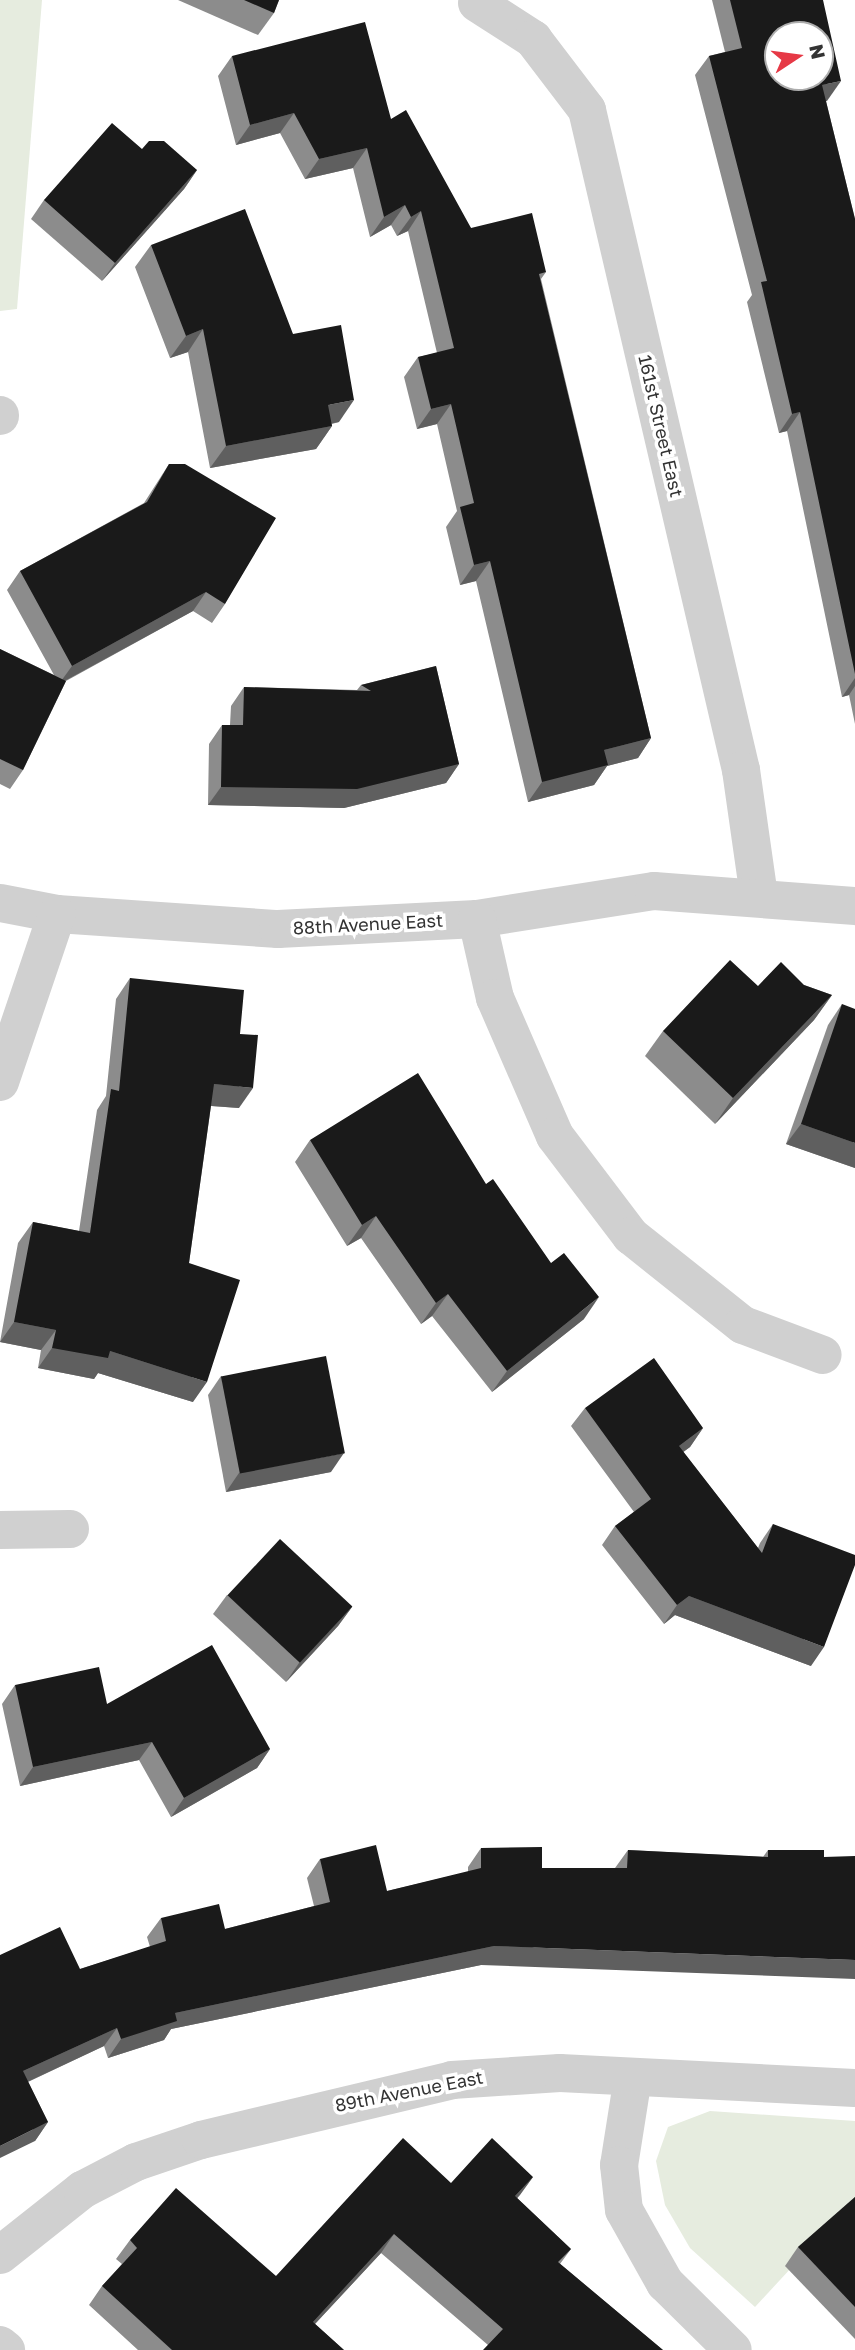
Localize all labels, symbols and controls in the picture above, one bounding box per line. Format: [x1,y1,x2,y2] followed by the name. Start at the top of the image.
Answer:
[764,21,834,91] north arrow
[805,42,831,61] text: N
[634,353,688,499] street label: 161st Street East
[292,909,444,939] street label: 88th Avenue East
[333,2066,485,2116] street label: 89th Avenue East

